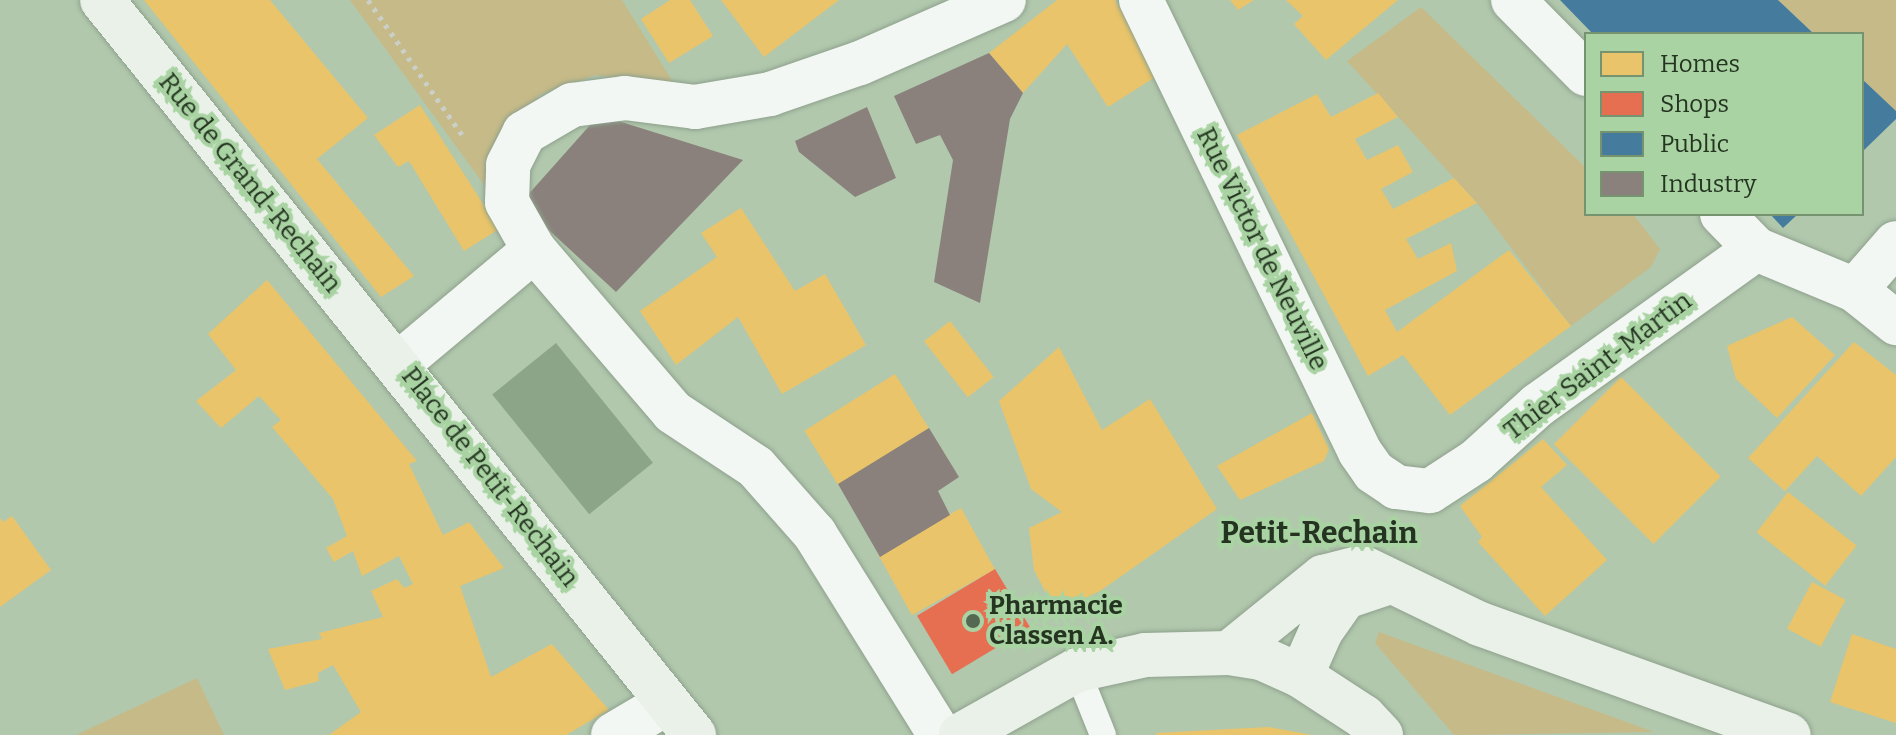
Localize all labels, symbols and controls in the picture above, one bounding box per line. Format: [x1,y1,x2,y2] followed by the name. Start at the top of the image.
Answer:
[1584,32,1864,216] legend
[1660,50,1740,78] text: Homes
[152,67,348,299] street label: Rue de Grand-Rechain
[1660,90,1729,118] text: Shops
[1190,123,1334,375] street label: Rue Victor de Neuville
[1660,130,1729,158] text: Public
[1660,170,1757,198] text: Industry
[1498,285,1698,447] street label: Thier Saint-Martin
[395,361,585,593] street label: Place de Petit-Rechain
[1220,515,1418,551] district label: Petit-Rechain
[989,590,1123,652] place label: Pharmacie Classen A.
[964,612,982,630] marker: Pharmacie Classen A.

